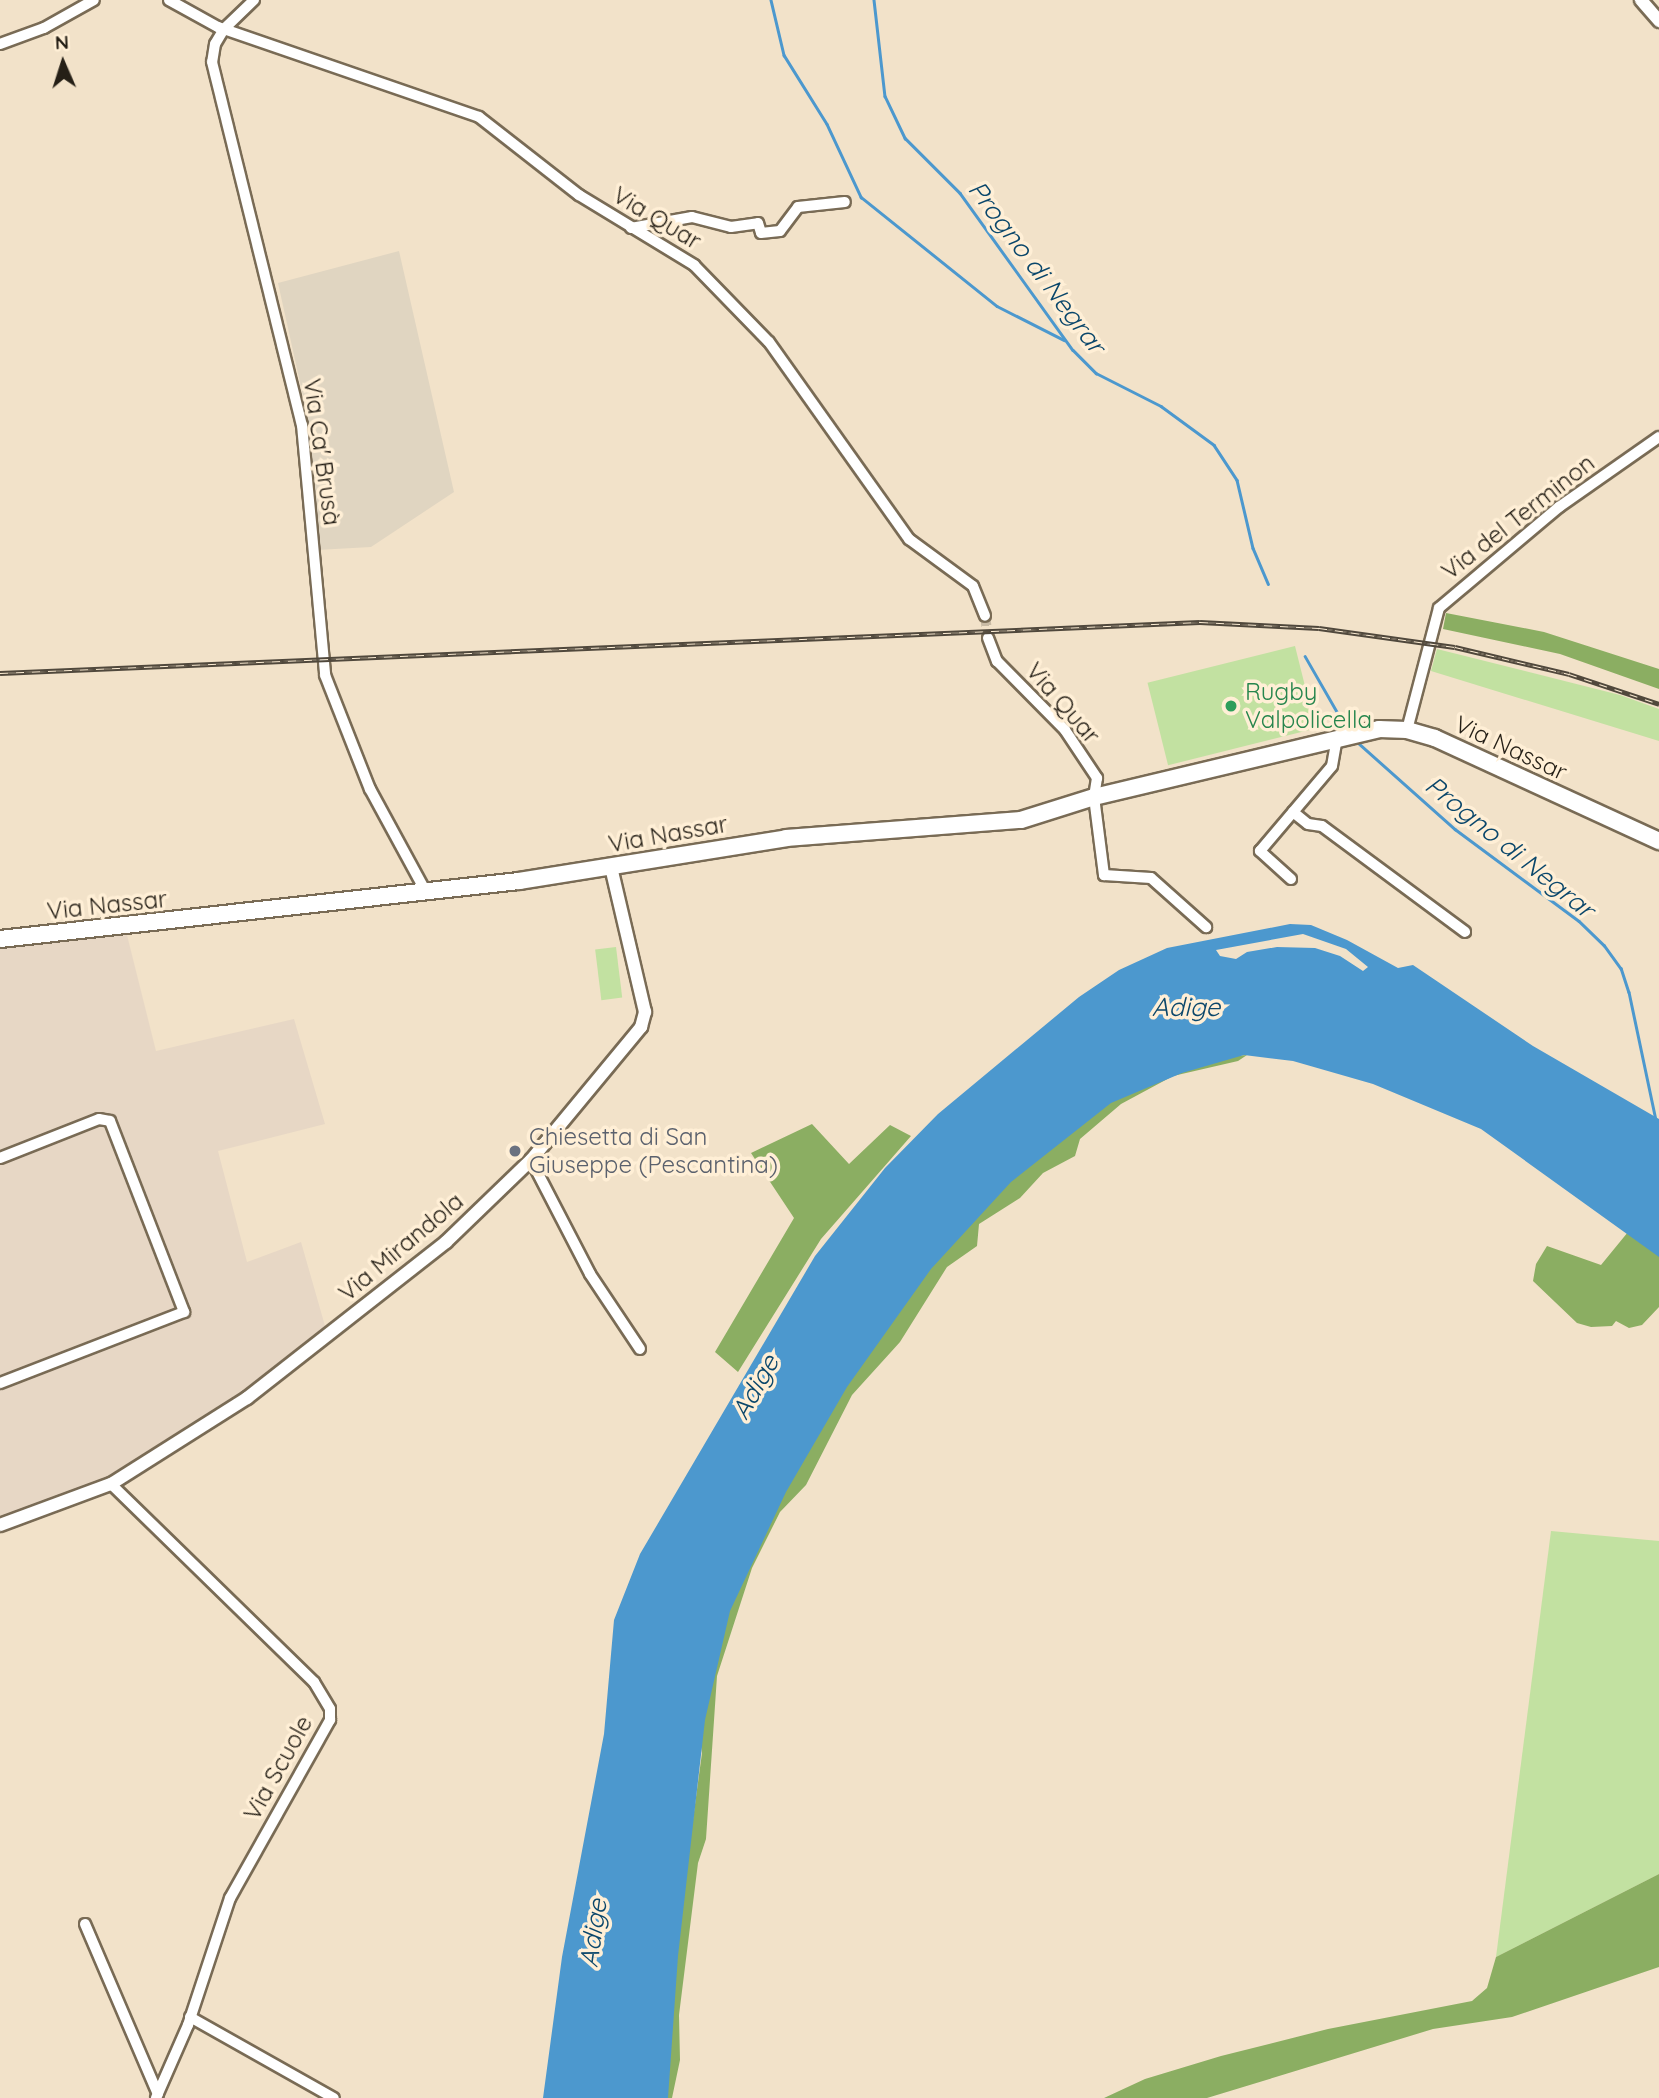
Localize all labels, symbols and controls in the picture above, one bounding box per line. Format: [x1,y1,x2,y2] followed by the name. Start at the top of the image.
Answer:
[28,28,98,98] north arrow
[54,30,70,54] text: N
[962,174,1112,360] water label: Progno di Negrar
[607,180,707,256] street label: Via Quar
[297,377,347,527] street label: Via Ca' Brusà
[1436,448,1600,586] street label: Via del Terminon
[1020,656,1106,750] street label: Via Quar
[1245,678,1372,734] place label: Rugby Valpolicella
[1223,698,1239,714] marker: Rugby Valpolicella
[1450,709,1572,787] street label: Via Nassar
[1419,769,1601,925] water label: Progno di Negrar
[606,809,730,859] street label: Via Nassar
[45,884,169,926] street label: Via Nassar
[1152,991,1220,1023] water label: Adige
[529,1123,778,1179] place label: Chiesetta di San Giuseppe (Pescantina)
[507,1143,523,1159] marker: Chiesetta di San Giuseppe (Pescantina)
[333,1187,469,1307] street label: Via Mirandola
[725,1349,785,1425] water label: Adige
[238,1711,318,1825] street label: Via Scuole
[573,1897,613,1969] water label: Adige

